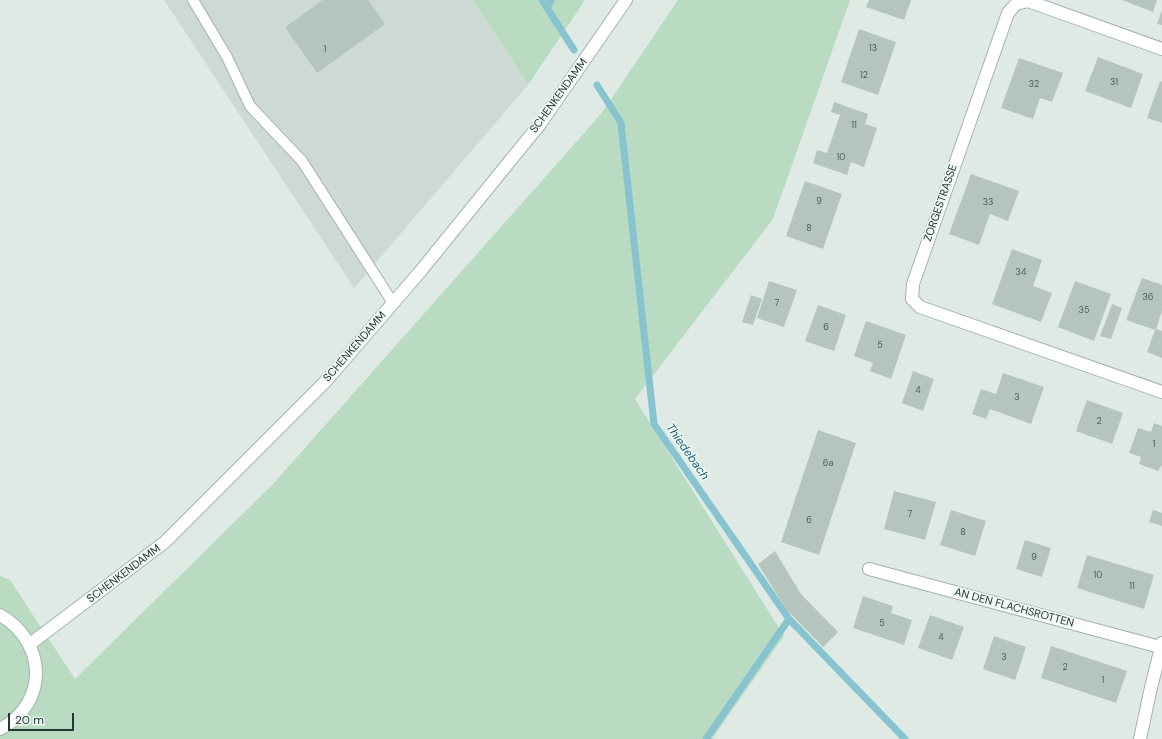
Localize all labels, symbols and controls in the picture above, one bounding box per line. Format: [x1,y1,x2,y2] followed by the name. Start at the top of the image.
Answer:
[869,44,877,54] house number: 13
[324,45,326,55] house number: 1
[528,56,590,136] street label: SCHENKENDAMM
[860,71,868,81] house number: 12
[1110,78,1118,88] house number: 31
[1029,80,1039,90] house number: 32
[851,121,857,131] house number: 11
[837,153,845,163] house number: 10
[922,163,960,243] street label: ZORGESTRASSE
[816,197,822,207] house number: 9
[983,198,993,208] house number: 33
[806,224,812,234] house number: 8
[1016,268,1026,278] house number: 34
[1143,293,1153,303] house number: 36
[775,299,779,309] house number: 7
[1079,306,1089,316] house number: 35
[321,309,389,385] street label: SCHENKENDAMM
[823,323,829,333] house number: 6
[877,341,883,351] house number: 5
[915,386,921,396] house number: 4
[1014,393,1020,403] house number: 3
[1096,417,1102,427] house number: 2
[662,421,712,483] water label: Thiedebach
[1153,440,1155,450] house number: 1
[823,459,833,469] house number: 6a
[908,510,912,520] house number: 7
[806,516,812,526] house number: 6
[960,528,966,538] house number: 8
[85,542,163,606] street label: SCHENKENDAMM
[1031,553,1037,563] house number: 9
[1094,571,1102,581] house number: 10
[1129,582,1135,592] house number: 11
[953,586,1075,630] street label: AN DEN FLACHSROTTEN
[879,619,885,629] house number: 5
[938,633,944,643] house number: 4
[1001,653,1007,663] house number: 3
[1062,663,1068,673] house number: 2
[1102,676,1104,686] house number: 1
[10,705,76,731] scale bar
[15,712,44,728] text: 20 m

